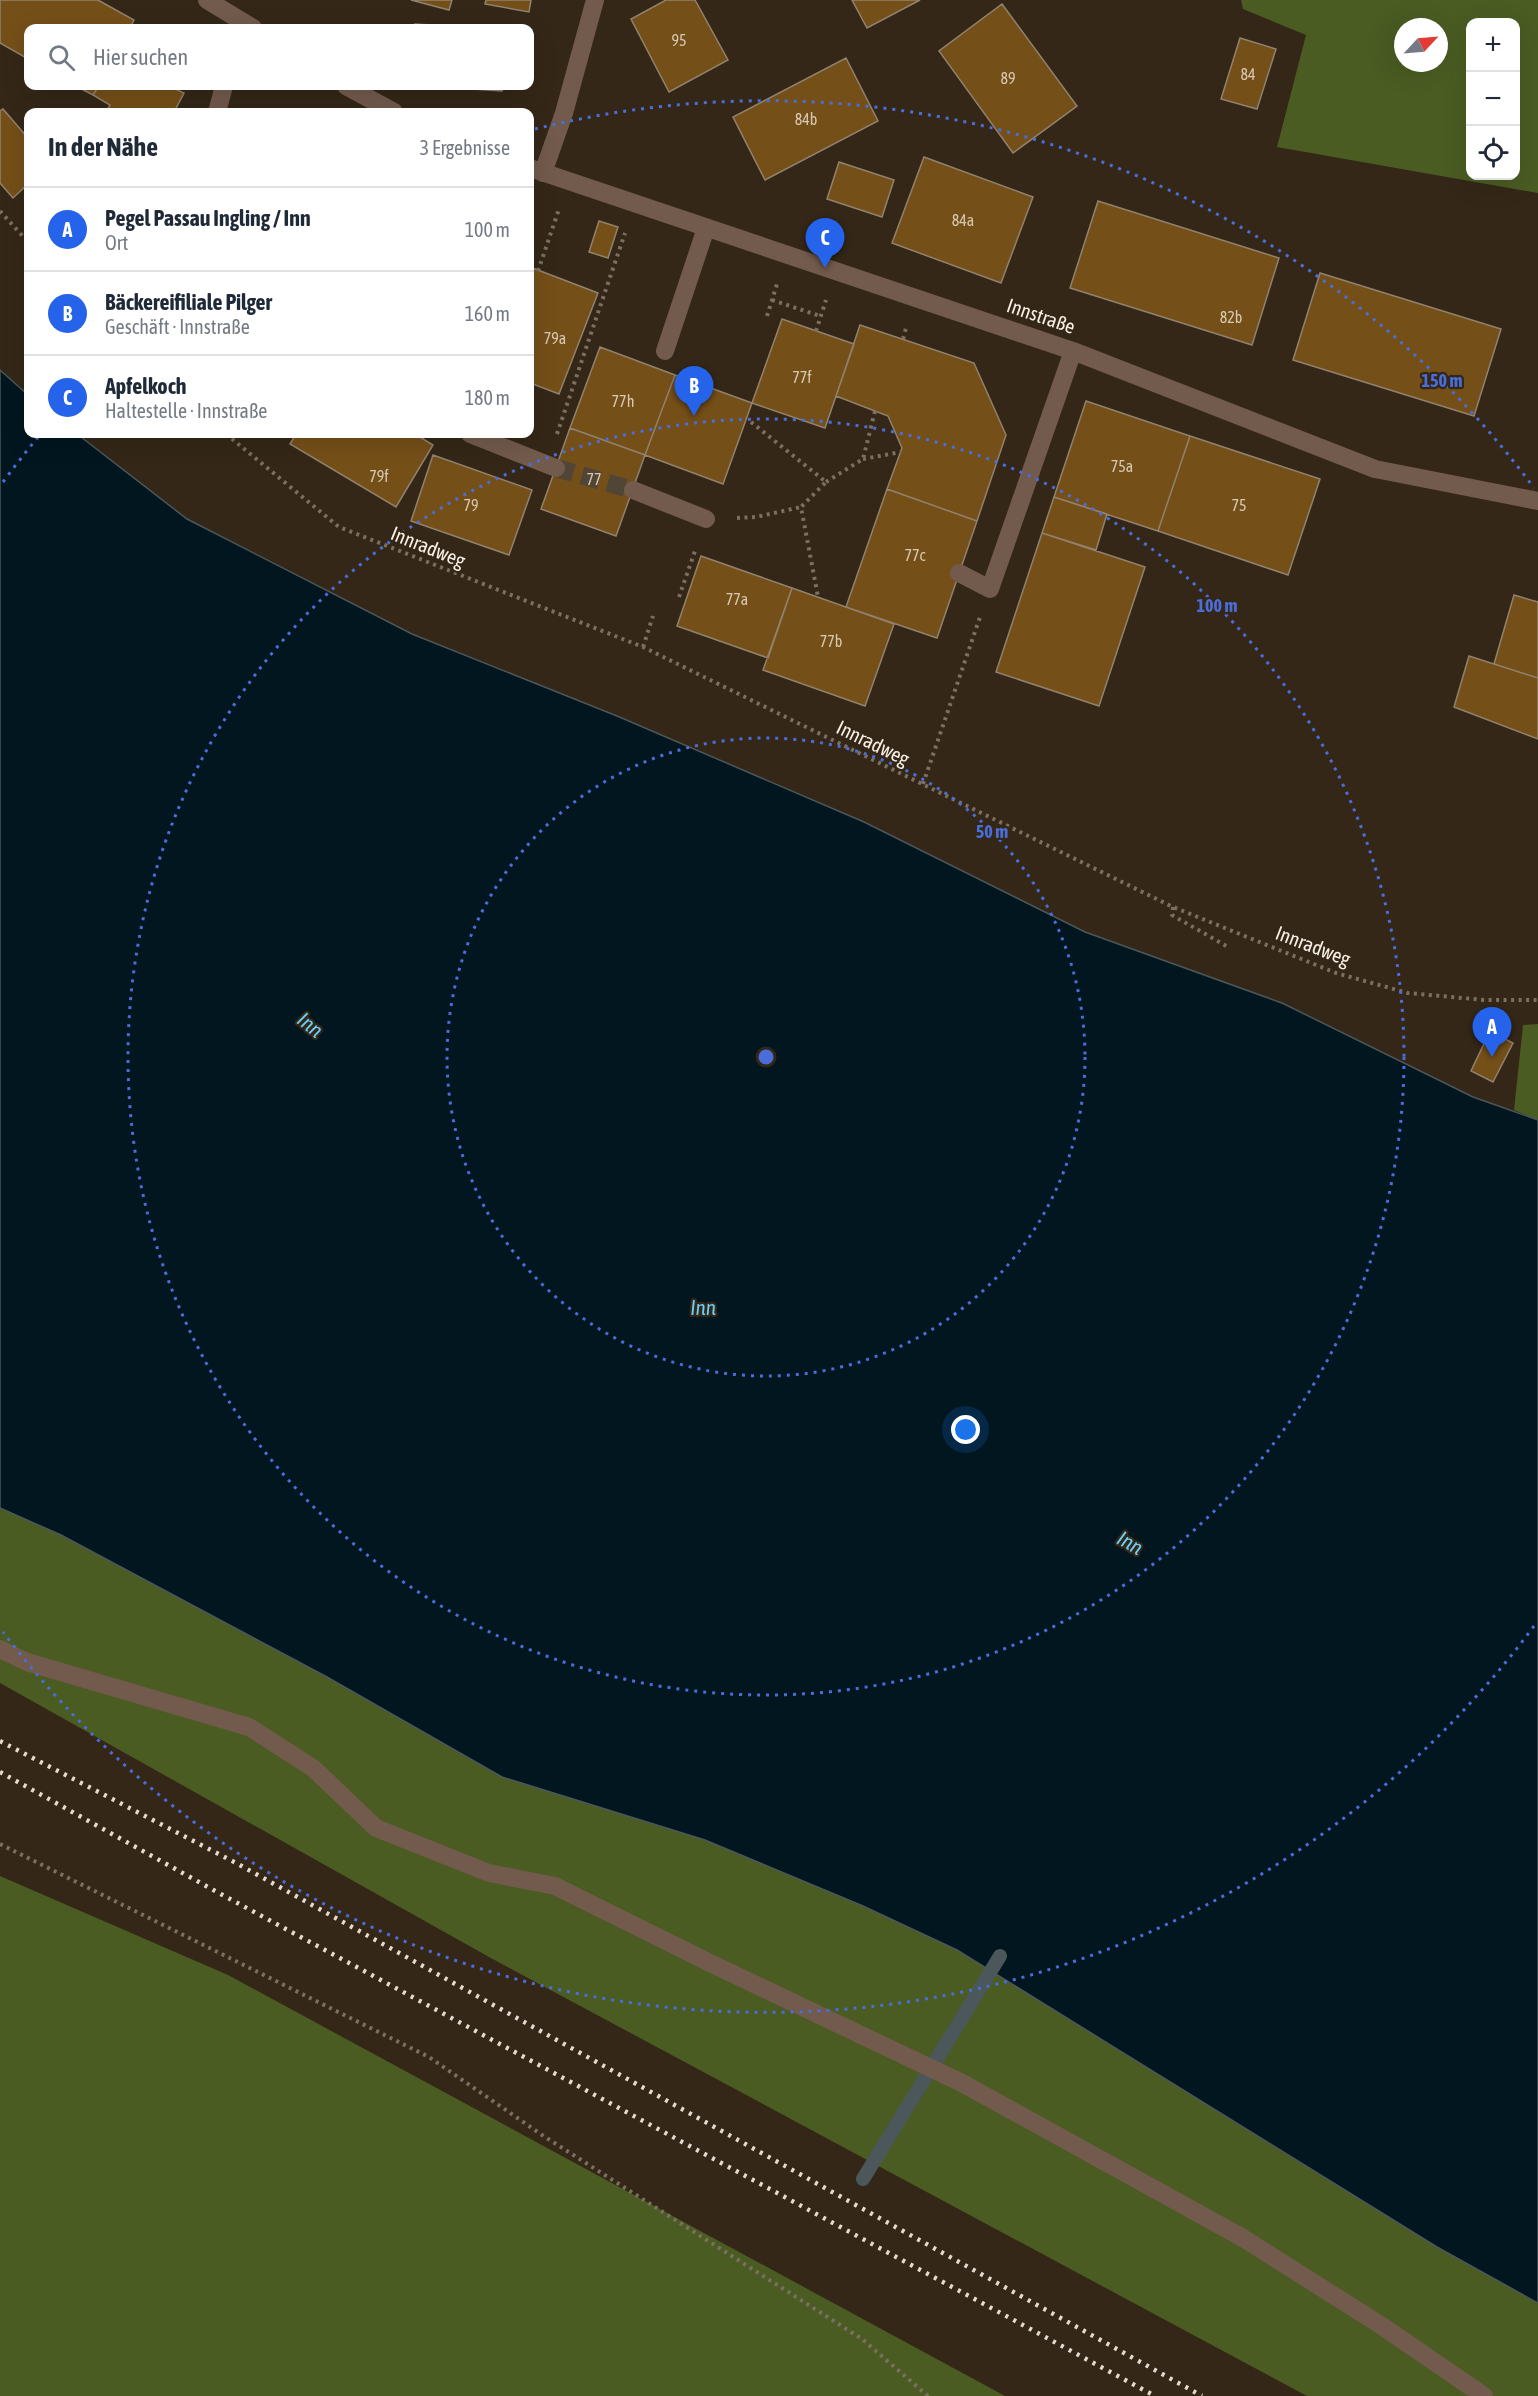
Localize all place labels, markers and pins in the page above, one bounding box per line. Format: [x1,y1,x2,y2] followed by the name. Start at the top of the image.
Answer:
[806,218,844,268] pin: C
[674,366,714,416] pin: B
[1472,1008,1512,1057] pin: A
[756,1047,776,1067] centre of rings

